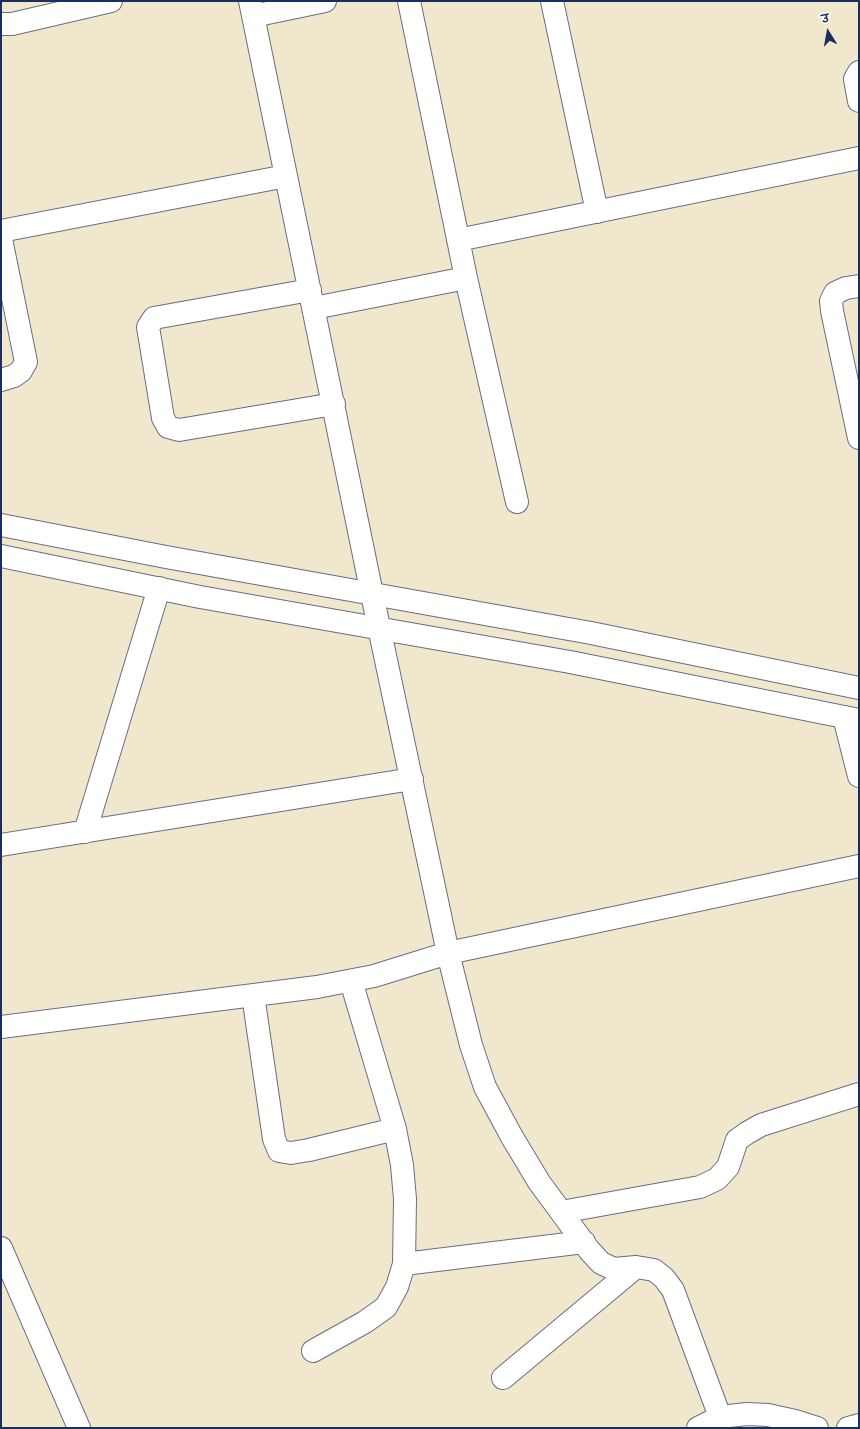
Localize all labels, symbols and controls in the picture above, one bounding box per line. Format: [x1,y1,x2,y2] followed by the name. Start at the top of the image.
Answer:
[808,12,848,52] north arrow
[821,14,830,27] text: उ

